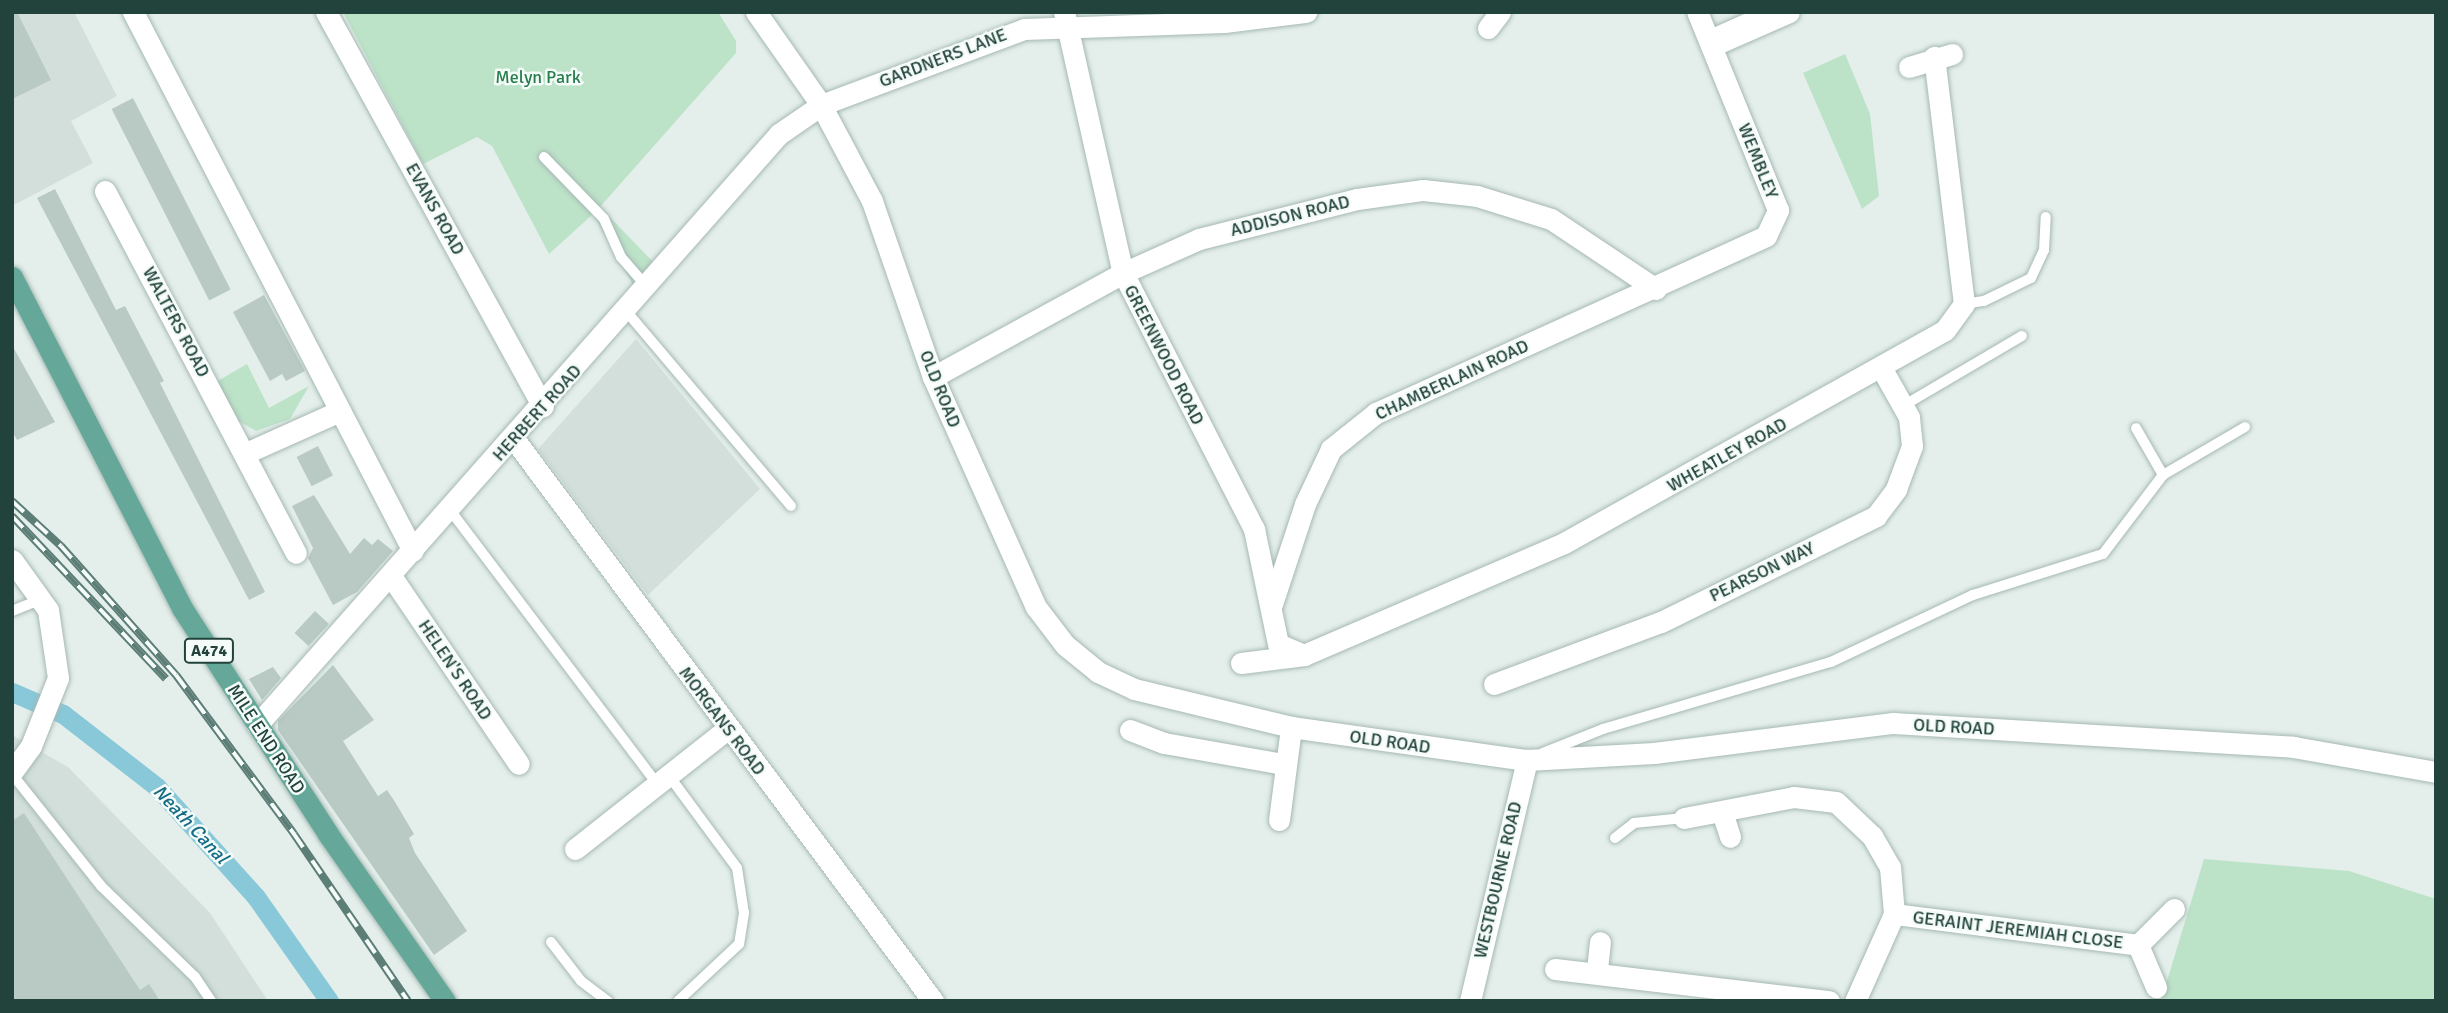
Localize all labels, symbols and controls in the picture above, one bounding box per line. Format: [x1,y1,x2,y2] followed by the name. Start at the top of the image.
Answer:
[876,24,1010,92] street label: GARDNERS LANE
[495,66,581,88] park label: Melyn Park
[1733,120,1783,202] street label: WEMBLEY
[401,159,469,259] street label: EVANS ROAD
[1228,191,1352,241] street label: ADDISON ROAD
[138,263,214,381] street label: WALTERS ROAD
[1119,281,1209,429] street label: GREENWOOD ROAD
[1372,335,1532,425] street label: CHAMBERLAIN ROAD
[915,347,965,431] street label: OLD ROAD
[488,360,586,466] street label: HERBERT ROAD
[1663,413,1791,497] street label: WHEATLEY ROAD
[1706,537,1818,607] street label: PEARSON WAY
[413,616,497,724] street label: HELEN'S ROAD
[183,638,235,664] road number: A474
[674,662,770,780] street label: MORGANS ROAD
[223,680,309,798] street label: MILE END ROAD
[1913,714,1995,740] street label: OLD ROAD
[1348,726,1432,758] street label: OLD ROAD
[148,781,232,869] water label: Neath Canal
[1469,799,1527,961] street label: WESTBOURNE ROAD
[1912,906,2124,954] street label: GERAINT JEREMIAH CLOSE

